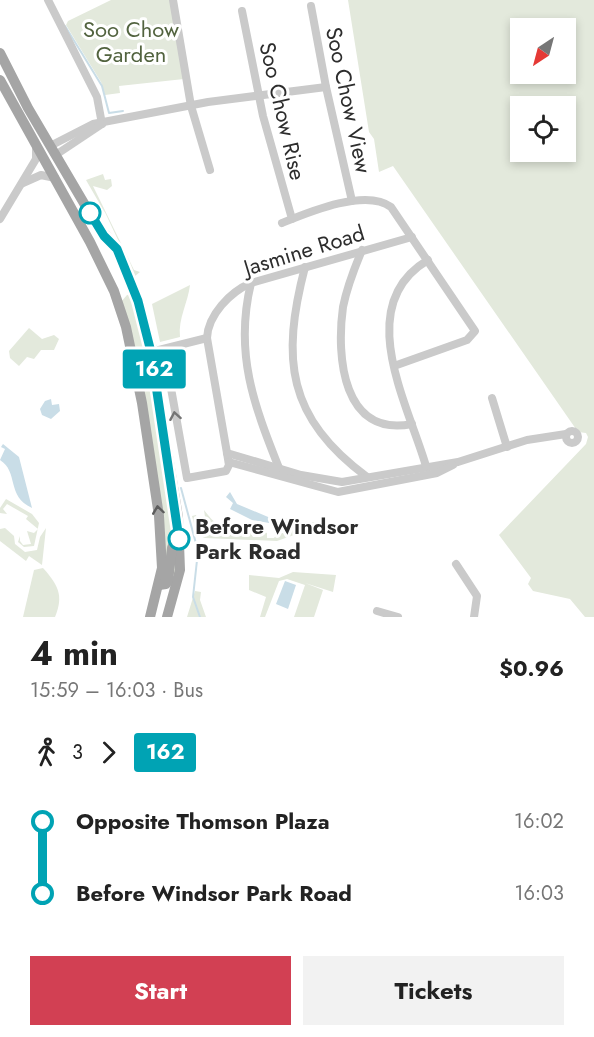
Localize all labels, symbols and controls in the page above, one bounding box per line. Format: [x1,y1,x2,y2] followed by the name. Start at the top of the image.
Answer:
[83,13,179,70] park label: Soo Chow Garden
[510,18,576,84] north arrow
[510,18,576,162] map controls
[318,24,380,176] street label: Soo Chow View
[252,39,314,183] street label: Soo Chow Rise
[510,96,576,162] button: locate
[79,202,101,224] unlabelled marker
[237,216,368,284] street label: Jasmine Road
[120,350,189,388] line badge: 162
[135,354,173,384] text: 162
[169,411,182,421] one-way arrow
[153,505,165,514] one-way arrow
[195,510,358,567] place label: Before Windsor Park Road
[168,528,190,550] marker: Before Windsor Park Road
[30,630,118,677] text: 4 min
[499,652,564,684] text: $0.96
[30,676,203,705] text: 15:59 – 16:03 · Bus
[30,736,63,769] icon: walk
[92,736,125,769] icon: forward
[146,737,184,767] text: 162
[72,738,83,767] text: 3
[76,805,330,837] text: Opposite Thomson Plaza
[514,807,564,836] text: 16:02
[76,877,352,909] text: Before Windsor Park Road
[515,879,564,908] text: 16:03
[30,956,291,1025] button: Start
[303,956,564,1025] button: Tickets

